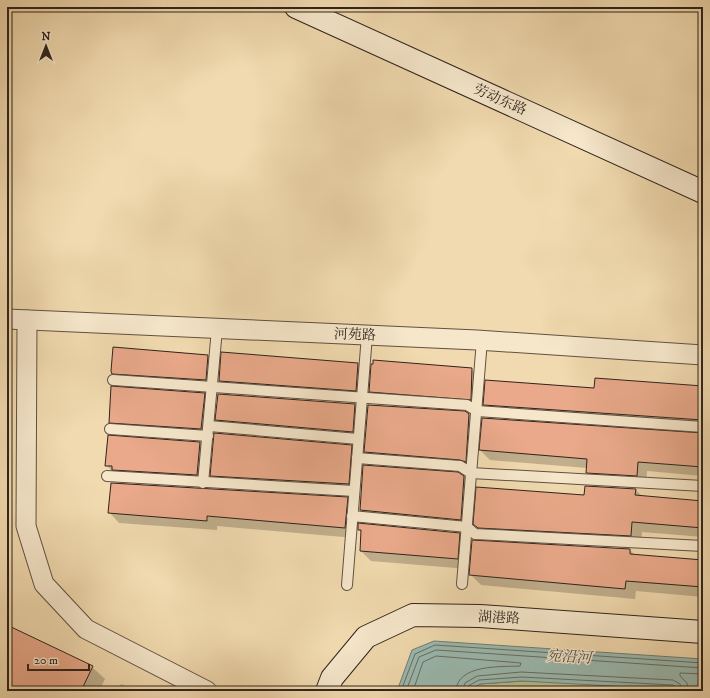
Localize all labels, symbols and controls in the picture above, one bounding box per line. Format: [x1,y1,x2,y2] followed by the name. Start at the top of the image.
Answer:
[26,26,66,66] north arrow
[41,30,51,44] text: N
[471,80,529,120] street label: 劳动东路
[334,325,376,345] street label: 河苑路
[478,608,520,628] street label: 湖港路
[28,646,89,672] scale bar
[546,646,595,668] water label: 宛沿河
[34,653,58,668] text: 20 m

